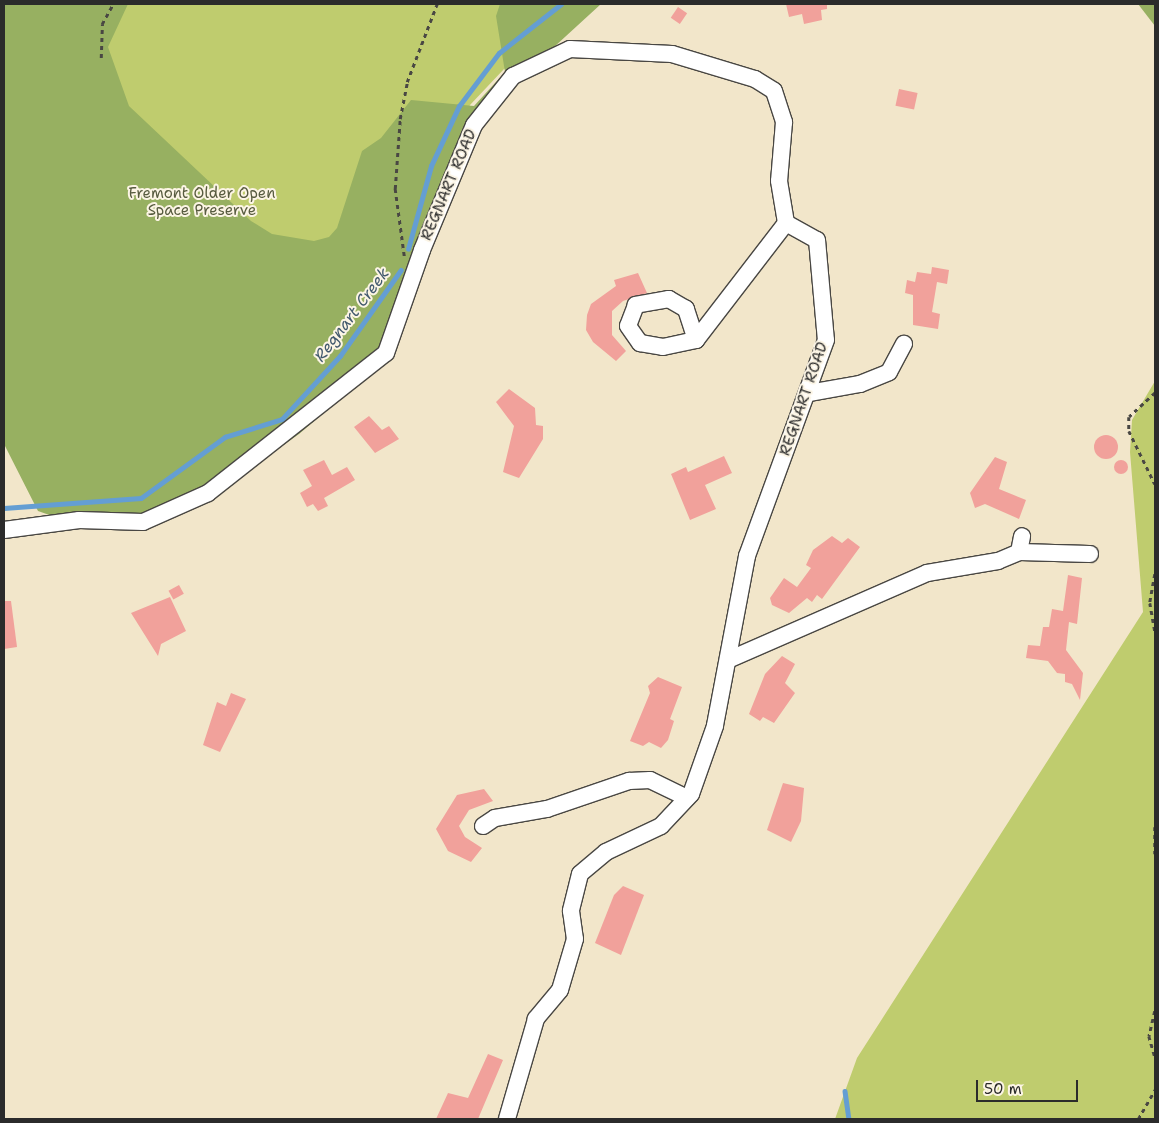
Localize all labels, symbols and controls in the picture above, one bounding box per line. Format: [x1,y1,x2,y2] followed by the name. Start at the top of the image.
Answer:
[417,127,481,243] street label: REGNART ROAD
[129,184,275,219] park label: Fremont Older Open Space Preserve
[311,264,393,366] water label: Regnart Creek
[776,340,832,458] street label: REGNART ROAD
[979,1070,1082,1102] scale bar
[984,1079,1022,1099] text: 50 m

